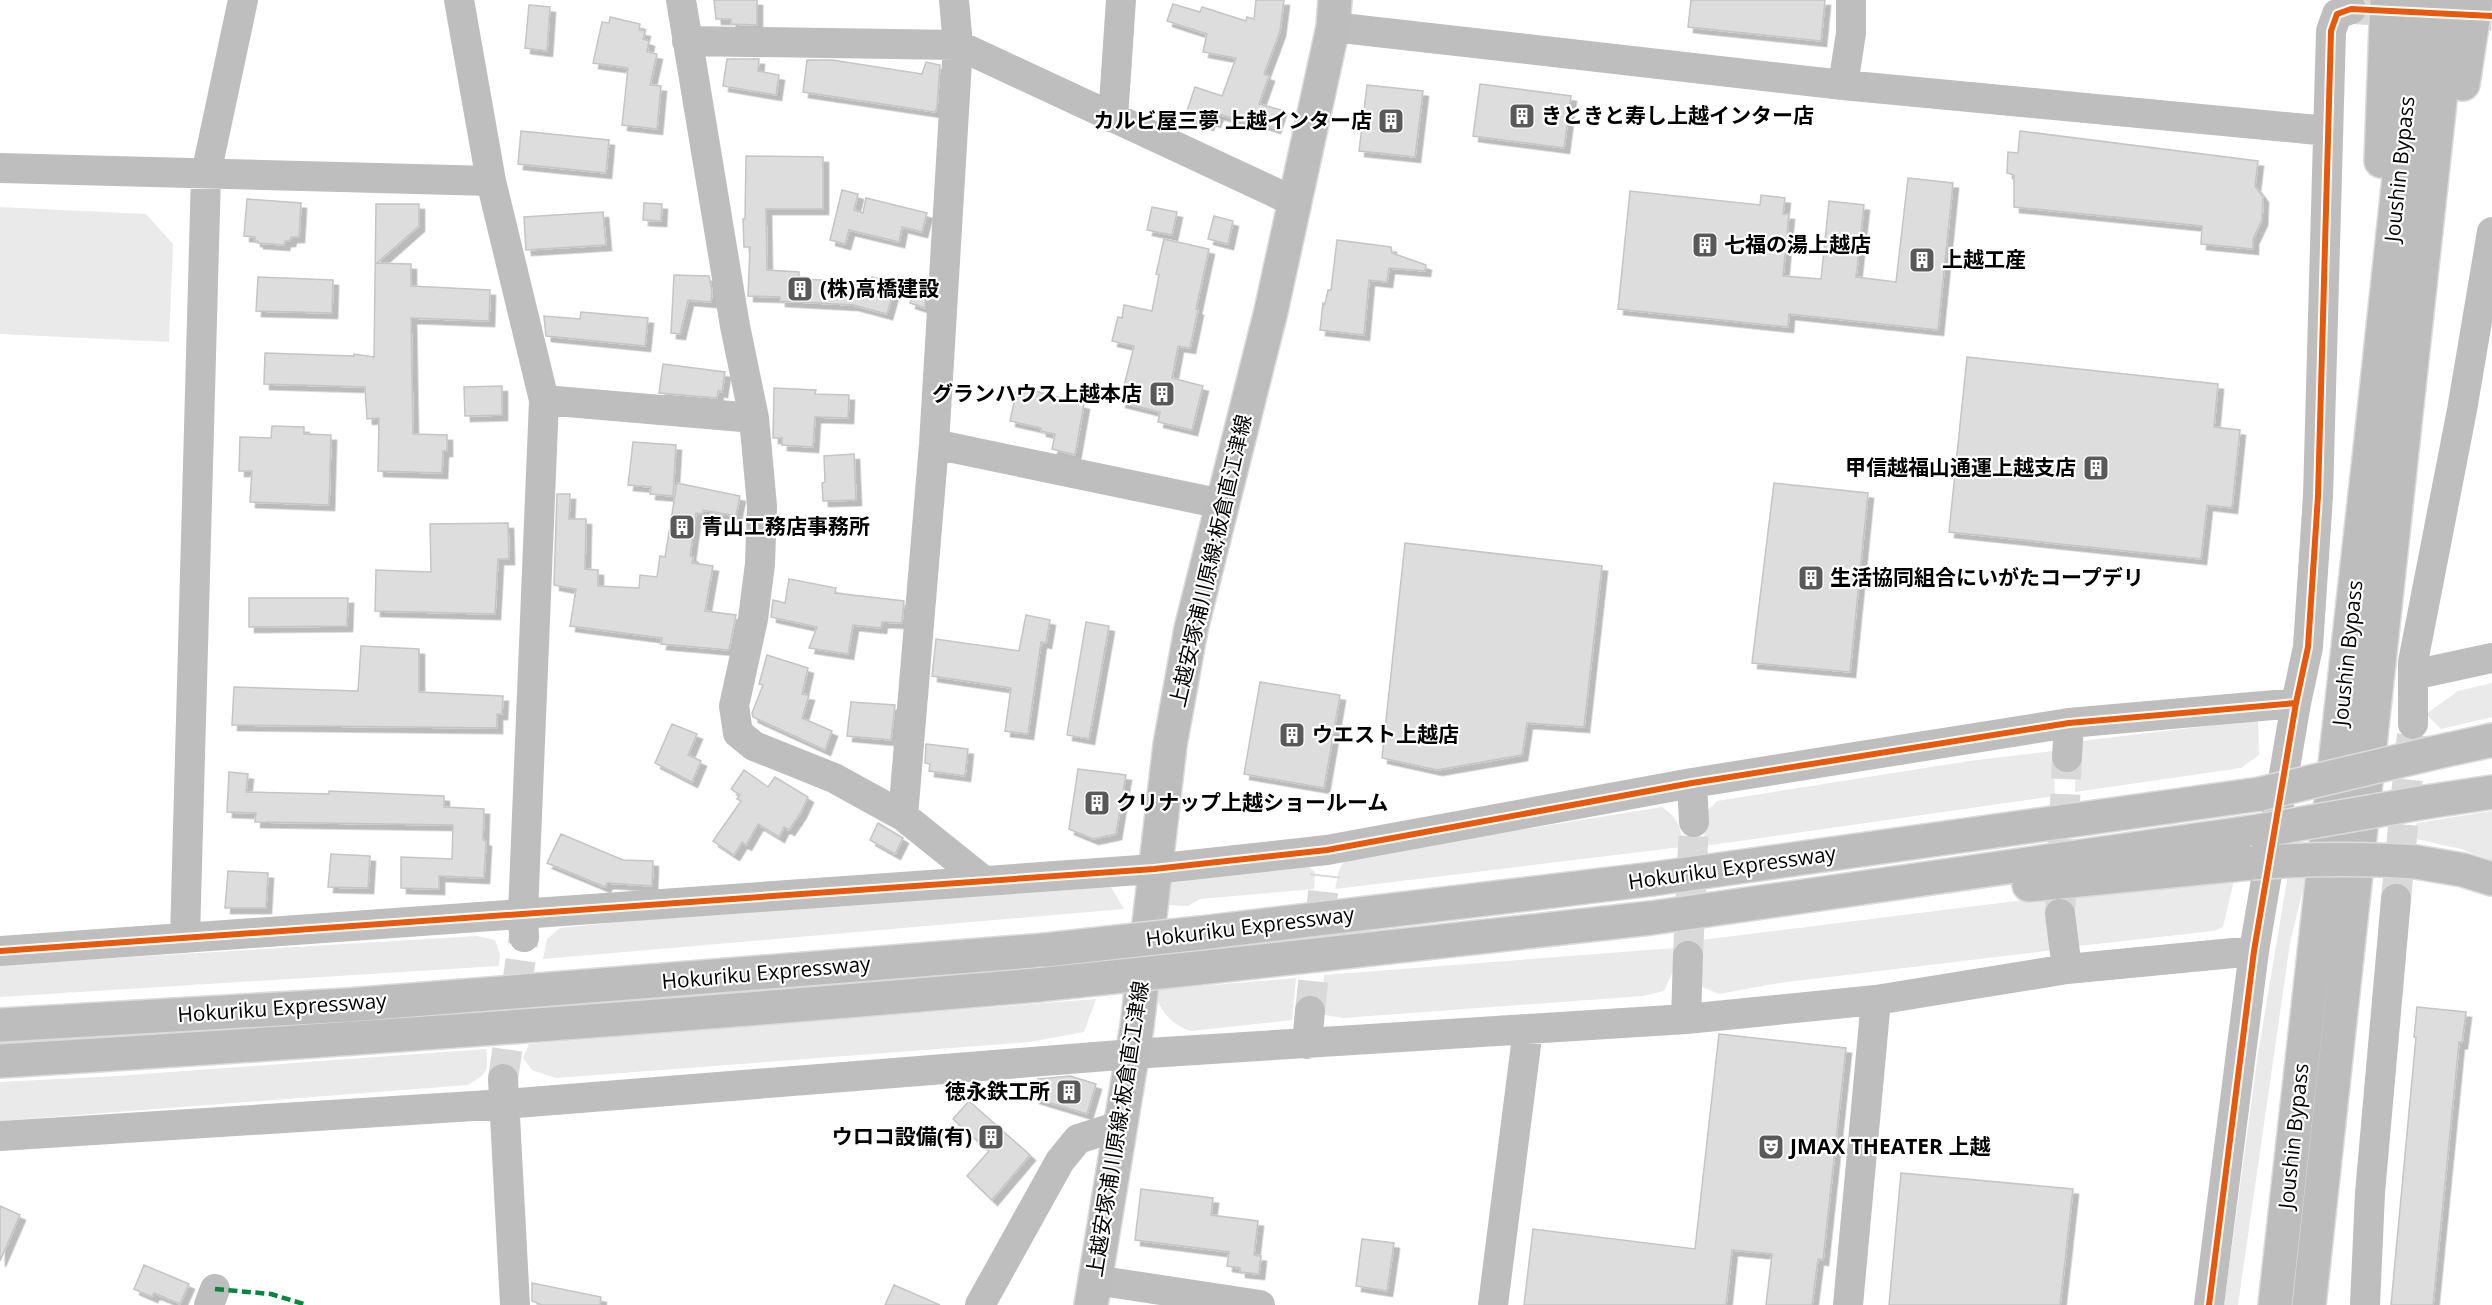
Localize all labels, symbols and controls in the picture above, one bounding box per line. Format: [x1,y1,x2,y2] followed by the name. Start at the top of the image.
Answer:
[2377,95,2421,245] street label: Joushin Bypass
[1507,101,1537,131] building icon: きときと寿し上越インター店
[1541,101,1814,129] place label: きときと寿し上越インター店
[1094,106,1372,134] place label: カルビ屋三夢 上越インター店
[1376,106,1406,136] building icon: カルビ屋三夢 上越インター店
[1690,230,1720,260] building icon: 七福の湯上越店
[1724,230,1871,258] place label: 七福の湯上越店
[1907,245,1937,275] building icon: 上越工産
[1942,245,2026,273] place label: 上越工産
[785,274,815,304] building icon: (株)高橋建設
[820,274,939,302] place label: (株)高橋建設
[932,379,1142,407] place label: グランハウス上越本店
[1147,379,1177,409] building icon: グランハウス上越本店
[1163,412,1257,710] street label: 上越安塚浦川原線;板倉直江津線
[1845,453,2076,481] place label: 甲信越福山通運上越支店
[2081,453,2111,483] building icon: 甲信越福山通運上越支店
[667,512,697,542] building icon: 青山工務店事務所
[702,512,870,540] place label: 青山工務店事務所
[1796,563,1826,593] building icon: 生活協同組合にいがたコープデリ
[1830,563,2144,591] place label: 生活協同組合にいがたコープデリ
[2325,579,2369,729] street label: Joushin Bypass
[1277,720,1307,750] building icon: ウエスト上越店
[1312,720,1459,748] place label: ウエスト上越店
[1082,788,1112,818] building icon: クリナップ上越ショールーム
[1116,788,1388,816] place label: クリナップ上越ショールーム
[1626,838,1838,895] street label: Hokuriku Expressway
[1144,899,1356,953] street label: Hokuriku Expressway
[660,949,872,995] street label: Hokuriku Expressway
[1080,979,1154,1279] street label: 上越安塚浦川原線;板倉直江津線
[176,986,388,1028] street label: Hokuriku Expressway
[2271,1062,2315,1212] street label: Joushin Bypass
[945,1077,1050,1105] place label: 徳永鉄工所
[1054,1077,1084,1107] building icon: 徳永鉄工所
[832,1122,972,1150] place label: ウロコ設備(有)
[976,1122,1006,1152] building icon: ウロコ設備(有)
[1756,1132,1786,1162] theatre icon: JMAX THEATER 上越
[1788,1132,1990,1160] place label: JMAX THEATER 上越

